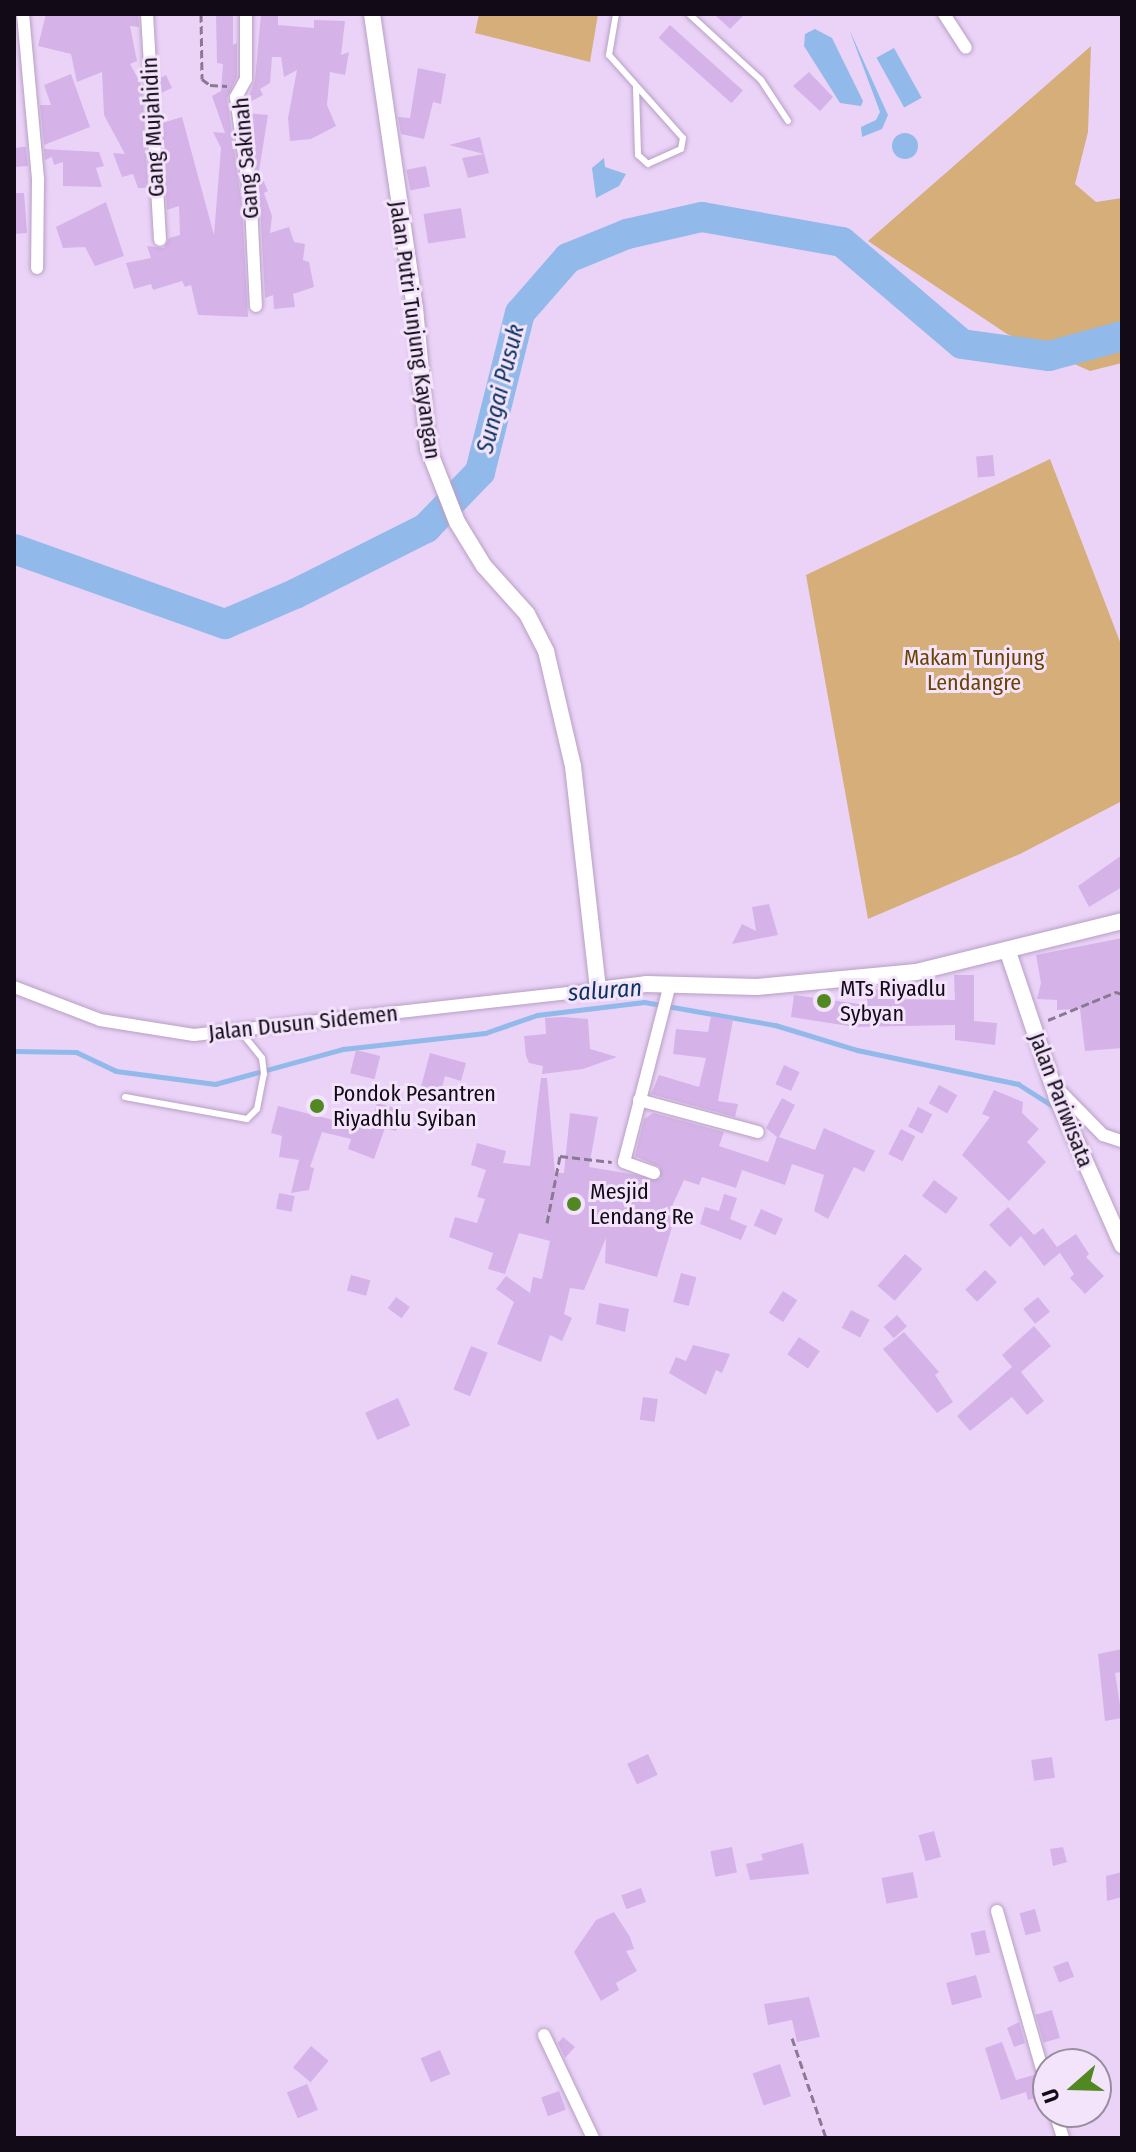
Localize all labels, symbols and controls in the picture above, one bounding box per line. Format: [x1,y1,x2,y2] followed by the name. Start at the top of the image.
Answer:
[136,56,170,198] street label: Gang Mujahidin
[228,96,264,220] street label: Gang Sakinah
[384,199,446,461] street label: Jalan Putri Tunjung Kayangan
[471,322,531,456] water label: Sungai Pusuk
[904,644,1044,696] park label: Makam Tunjung Lendangre
[567,974,643,1008] water label: saluran
[840,975,946,1026] place label: MTs Riyadlu Sybyan
[815,992,833,1010] marker: MTs Riyadlu Sybyan
[207,1000,399,1046] street label: Jalan Dusun Sidemen
[1023,1029,1099,1171] street label: Jalan Pariwisata
[333,1080,496,1132] place label: Pondok Pesantren Riyadhlu Syiban
[308,1097,326,1115] marker: Pondok Pesantren Riyadhlu Syiban
[590,1178,694,1230] place label: Mesjid Lendang Re
[565,1195,583,1213] marker: Mesjid Lendang Re
[1032,2048,1112,2128] north arrow
[1036,2085,1066,2106] text: U

